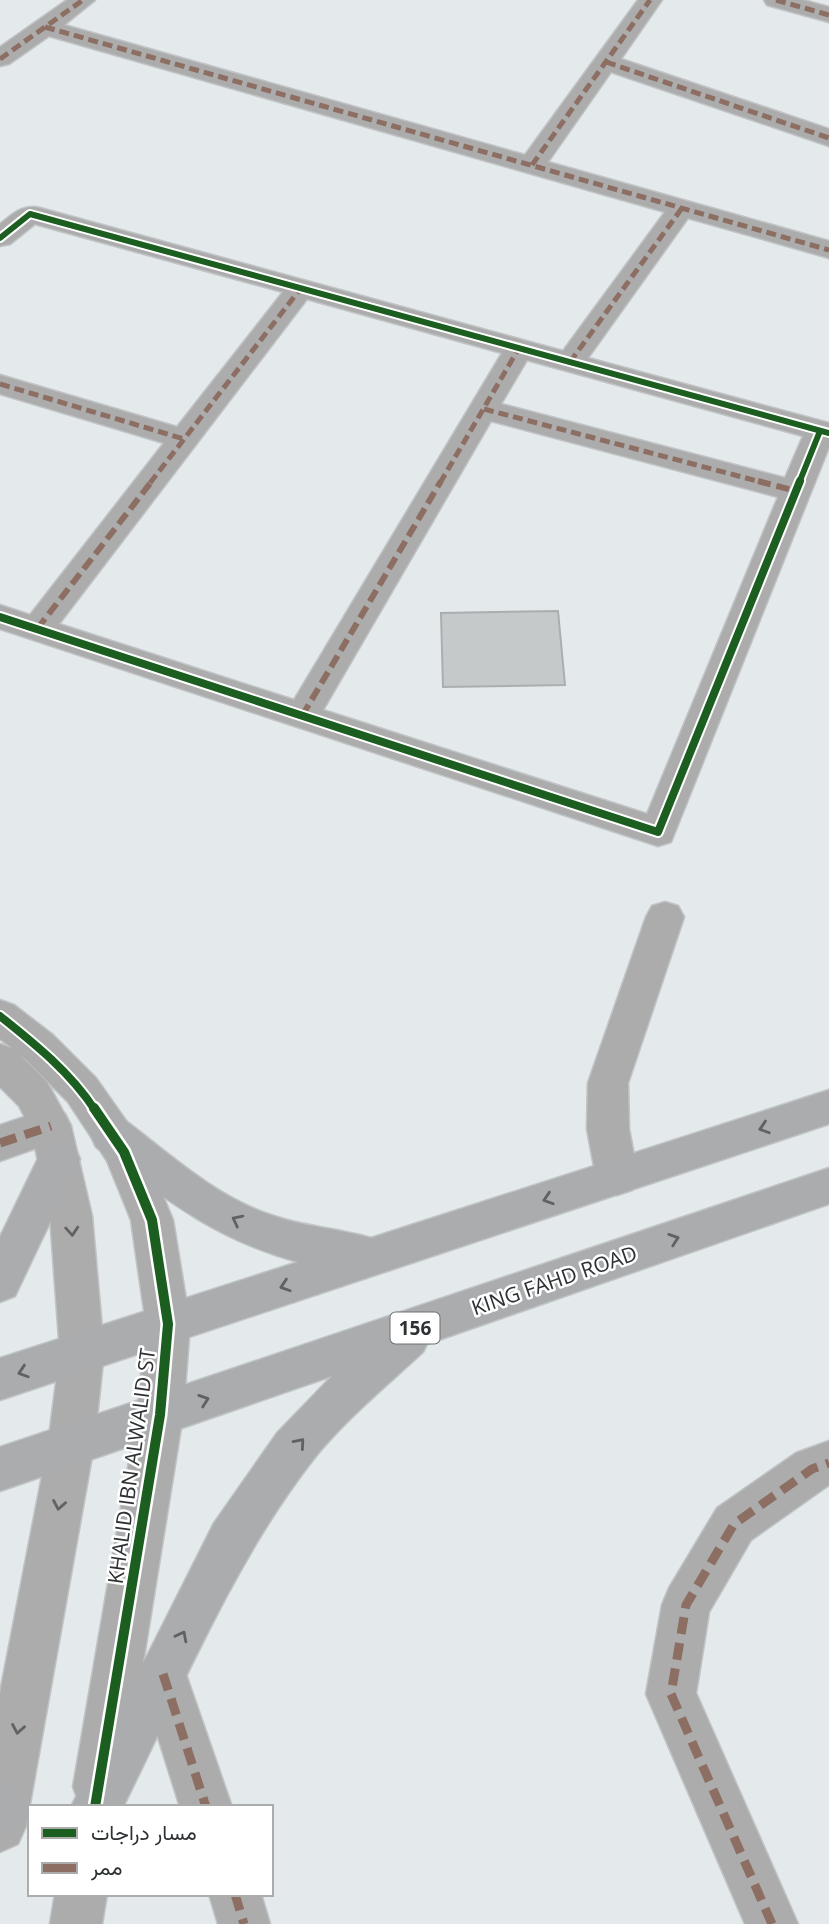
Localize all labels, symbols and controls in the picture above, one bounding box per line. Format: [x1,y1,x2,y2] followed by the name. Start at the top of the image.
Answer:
[758,1120,771,1134] one-way arrow
[542,1191,555,1205] one-way arrow
[232,1215,245,1229] one-way arrow
[64,1226,79,1237] one-way arrow
[667,1233,680,1247] one-way arrow
[467,1239,641,1321] street label: KING FAHD ROAD
[280,1278,292,1292] one-way arrow
[390,1312,440,1344] road number: 156
[101,1346,161,1585] street label: KHALID IBN ALWALID ST
[17,1364,29,1378] one-way arrow
[197,1394,209,1408] one-way arrow
[291,1438,304,1451] one-way arrow
[53,1499,68,1511] one-way arrow
[173,1631,187,1644] one-way arrow
[11,1723,26,1735] one-way arrow
[28,1805,273,1896] legend
[91,1818,197,1846] text: مسار دراجات
[90,1853,122,1881] text: ممر

